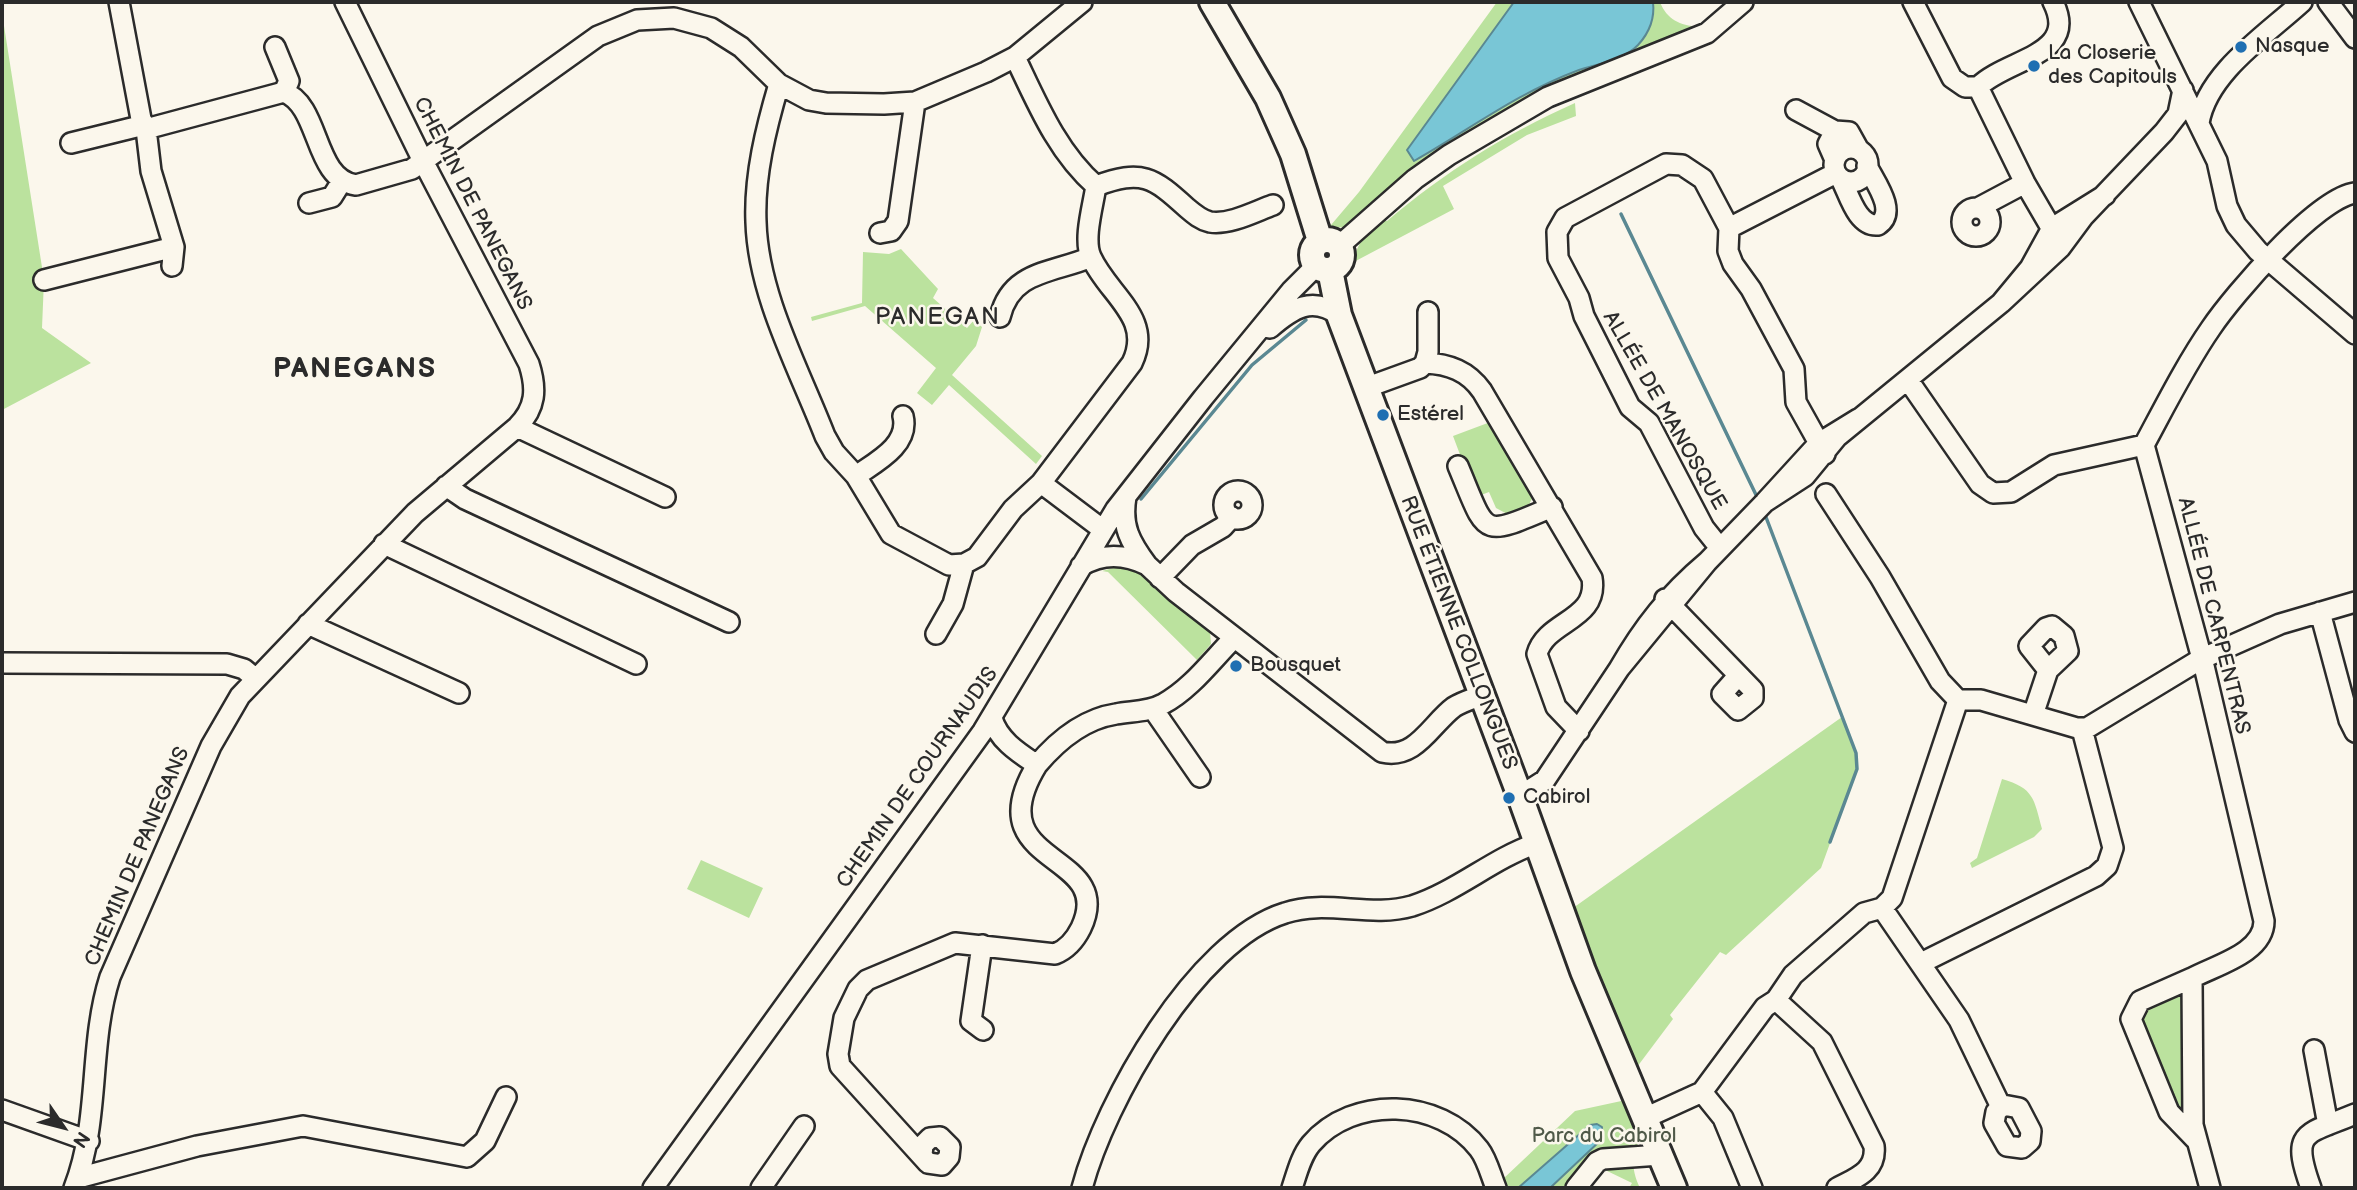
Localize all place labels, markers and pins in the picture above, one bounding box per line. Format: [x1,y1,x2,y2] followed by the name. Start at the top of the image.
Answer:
[2255,34,2329,60] place label: Nasque
[2233,39,2249,55] marker: Nasque
[2048,41,2177,91] place label: La Closerie des Capitouls
[2026,58,2042,74] marker: La Closerie des Capitouls
[1397,402,1464,428] place label: Estérel
[1375,407,1391,423] marker: Estérel
[1250,653,1341,679] place label: Bousquet
[1228,658,1244,674] marker: Bousquet
[1523,785,1590,811] place label: Cabirol
[1501,790,1517,806] marker: Cabirol

